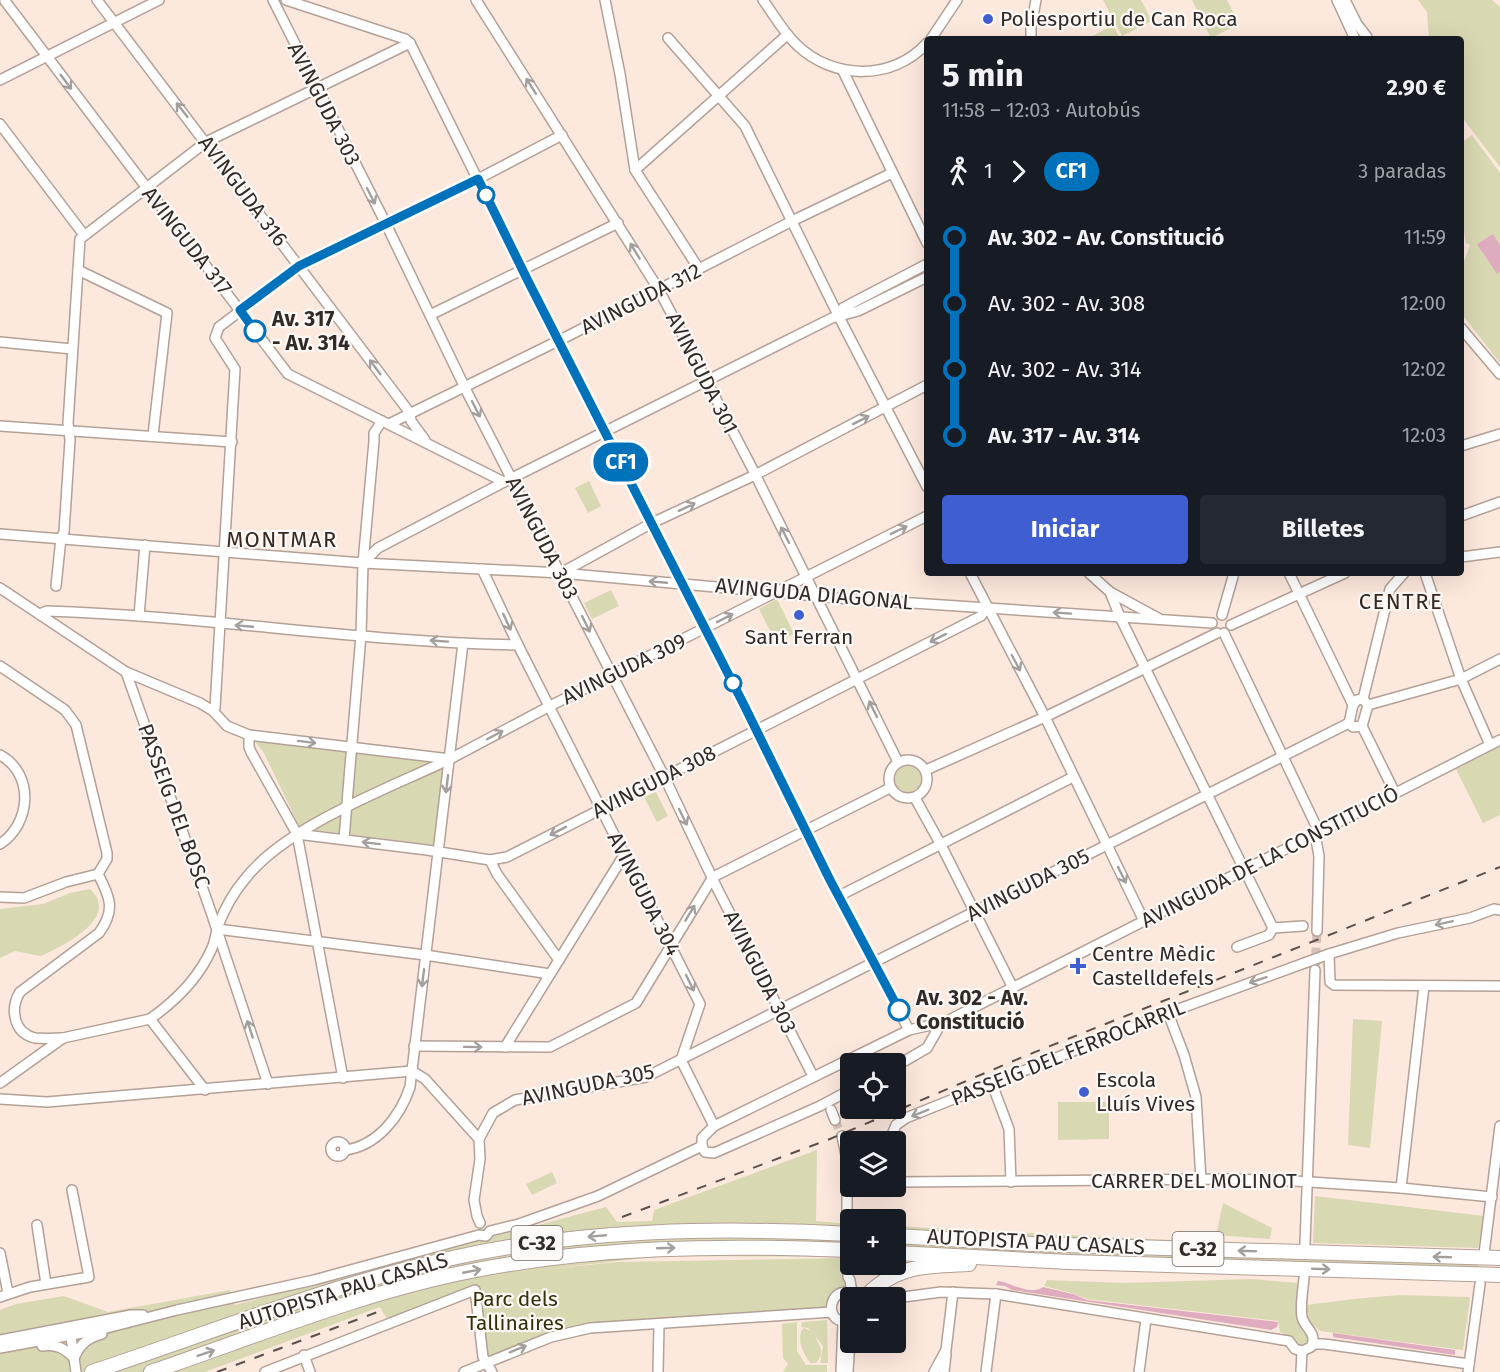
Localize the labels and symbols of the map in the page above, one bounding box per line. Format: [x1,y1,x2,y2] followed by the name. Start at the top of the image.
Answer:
[1000,6,1238,32] place label: Poliesportiu de Can Roca
[981,12,995,26] marker: Poliesportiu de Can Roca
[282,38,366,170] street label: AVINGUDA 303
[59,73,72,89] one-way arrow
[525,79,537,95] one-way arrow
[175,102,188,118] one-way arrow
[193,130,293,252] street label: AVINGUDA 316
[137,182,237,300] street label: AVINGUDA 317
[477,186,495,204] unlabelled marker
[365,187,377,204] one-way arrow
[629,243,641,260] one-way arrow
[577,258,705,340] street label: AVINGUDA 312
[271,306,350,356] place label: Av. 317 - Av. 314
[660,308,744,438] street label: AVINGUDA 301
[244,320,266,342] marker: Av. 317 - Av. 314
[368,359,381,375] one-way arrow
[471,399,482,417] one-way arrow
[852,414,870,425] one-way arrow
[586,442,656,482] line badge: CF1
[500,472,584,604] street label: AVINGUDA 303
[677,501,695,513] one-way arrow
[890,523,908,535] one-way arrow
[226,526,338,553] district label: MONTMAR
[779,527,791,544] one-way arrow
[714,572,914,616] street label: AVINGUDA DIAGONAL
[649,576,668,587] one-way arrow
[1359,588,1443,615] district label: CENTRE
[1052,607,1072,618] one-way arrow
[792,608,806,622] marker: Sant Ferran
[502,612,514,630] one-way arrow
[716,612,734,624] one-way arrow
[581,614,592,632] one-way arrow
[235,620,255,631] one-way arrow
[745,624,853,650] place label: Sant Ferran
[558,628,690,710] street label: AVINGUDA 309
[930,632,947,644] one-way arrow
[429,635,449,646] one-way arrow
[1011,653,1022,671] one-way arrow
[724,674,742,692] unlabelled marker
[866,701,878,719] one-way arrow
[132,720,216,892] street label: PASSEIG DEL BOSC
[486,729,504,740] one-way arrow
[297,736,317,747] one-way arrow
[588,740,720,824] street label: AVINGUDA 308
[441,774,452,794] one-way arrow
[1137,781,1403,933] street label: AVINGUDA DE LA CONSTITUCIÓ
[678,807,690,825] one-way arrow
[550,825,568,837] one-way arrow
[602,828,686,960] street label: AVINGUDA 304
[362,837,381,848] one-way arrow
[962,843,1094,927] street label: AVINGUDA 305
[1116,865,1128,883] one-way arrow
[685,905,697,922] one-way arrow
[718,906,802,1038] street label: AVINGUDA 303
[1434,918,1454,929] one-way arrow
[1092,941,1215,991] place label: Centre Mèdic Castelldefels
[1069,957,1087,975] marker: Centre Mèdic Castelldefels
[417,967,428,987] one-way arrow
[684,974,696,992] one-way arrow
[1249,975,1268,986] one-way arrow
[915,985,1028,1035] place label: Av. 302 - Av. Constitució
[947,994,1189,1112] street label: PASSEIG DEL FERROCARRIL
[888,999,910,1021] marker: Av. 302 - Av. Constitució
[244,1020,255,1039] one-way arrow
[462,1041,482,1052] one-way arrow
[519,1058,657,1112] street label: AVINGUDA 305
[1096,1067,1195,1117] place label: Escola Lluís Vives
[1077,1085,1091,1099] marker: Escola Lluís Vives
[911,1108,929,1119] one-way arrow
[1091,1168,1297,1194] street label: CARRER DEL MOLINOT
[926,1223,1146,1261] street label: AUTOPISTA PAU CASALS
[512,1226,562,1260] road number: C-32
[587,1231,607,1242] one-way arrow
[1172,1232,1224,1266] road number: C-32
[655,1243,675,1254] one-way arrow
[1237,1245,1257,1256] one-way arrow
[235,1247,451,1335] street label: AUTOPISTA PAU CASALS
[1432,1251,1452,1262] one-way arrow
[1311,1263,1331,1275] one-way arrow
[462,1265,482,1276] one-way arrow
[466,1286,564,1336] park label: Parc dels Tallinaires
[508,1343,527,1354] one-way arrow
[196,1346,215,1357] one-way arrow

